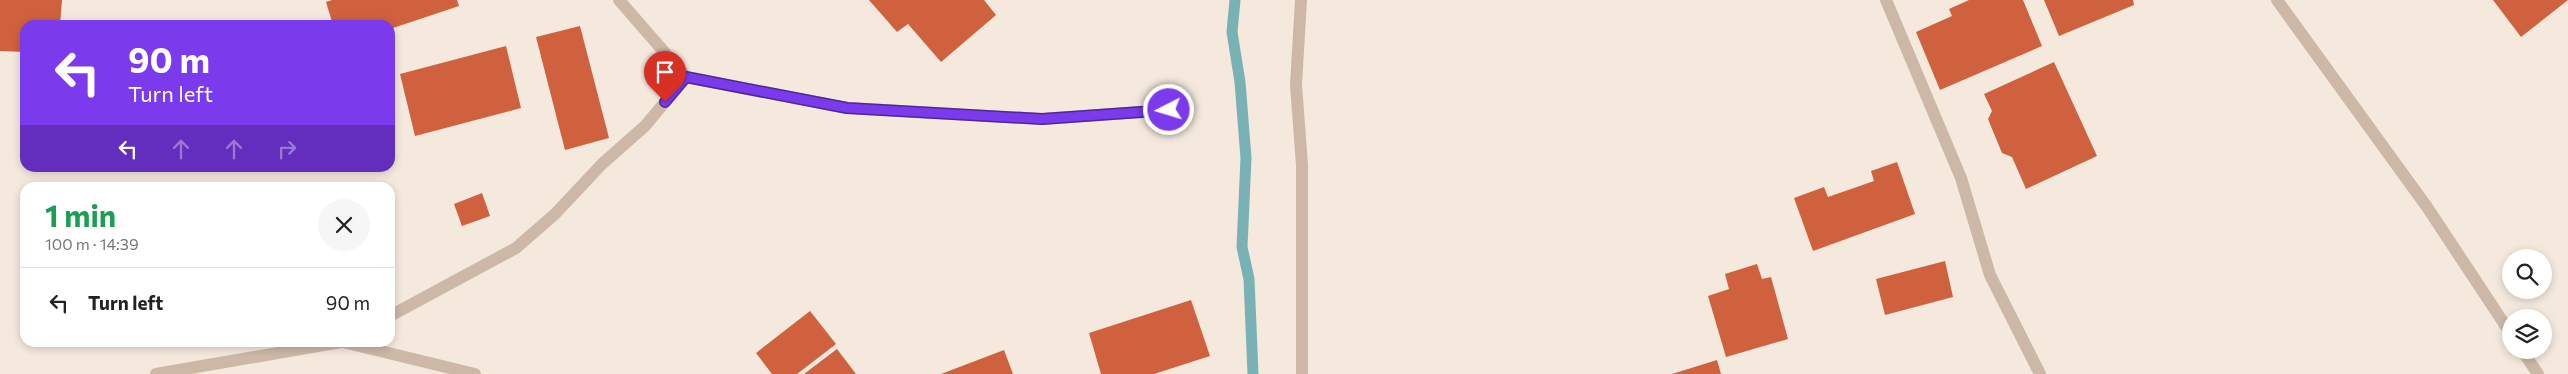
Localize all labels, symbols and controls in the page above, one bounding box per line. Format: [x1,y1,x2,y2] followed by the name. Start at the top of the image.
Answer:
[128,37,210,80] text: 90 m
[45,40,110,105] icon: left
[644,51,686,102] pin
[651,58,679,86] icon: arrive
[128,80,213,107] text: Turn left
[1142,83,1194,135] position arrow
[114,135,142,163] icon: left
[167,135,195,163] icon: ahead
[220,135,248,163] icon: ahead
[273,135,301,163] icon: right
[45,196,116,233] text: 1 min
[318,199,370,251] button: close
[45,234,139,253] text: 100 m · 14:39
[2502,249,2552,359] map controls
[2502,249,2552,299] button: search
[45,289,73,317] icon: left
[88,291,163,314] text: Turn left
[326,291,370,314] text: 90 m
[2502,309,2552,359] button: layers

